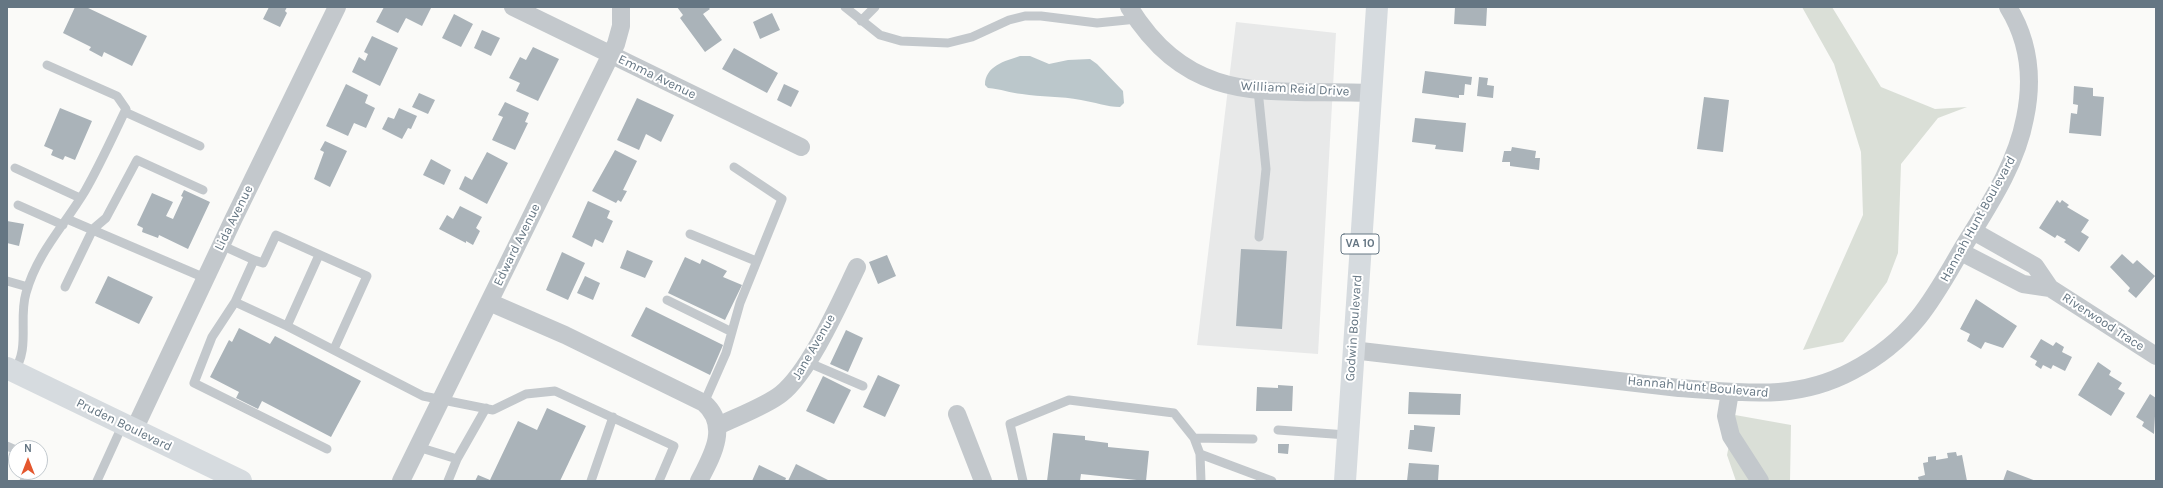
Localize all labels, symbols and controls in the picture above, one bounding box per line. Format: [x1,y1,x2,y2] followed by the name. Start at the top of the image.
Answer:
[616,51,698,103] street label: Emma Avenue
[1240,78,1350,100] street label: William Reid Drive
[1937,153,2019,285] street label: Hannah Hunt Boulevard
[211,183,257,253] street label: Lida Avenue
[490,201,544,289] street label: Edward Avenue
[1341,234,1379,254] road number: VA 10
[1342,274,1366,382] street label: Godwin Boulevard
[2059,290,2147,354] street label: Riverwood Trace
[789,312,839,382] street label: Jane Avenue
[1627,373,1769,401] street label: Hannah Hunt Boulevard
[74,395,174,455] street label: Pruden Boulevard
[8,440,48,480] north arrow
[24,442,32,455] text: N

